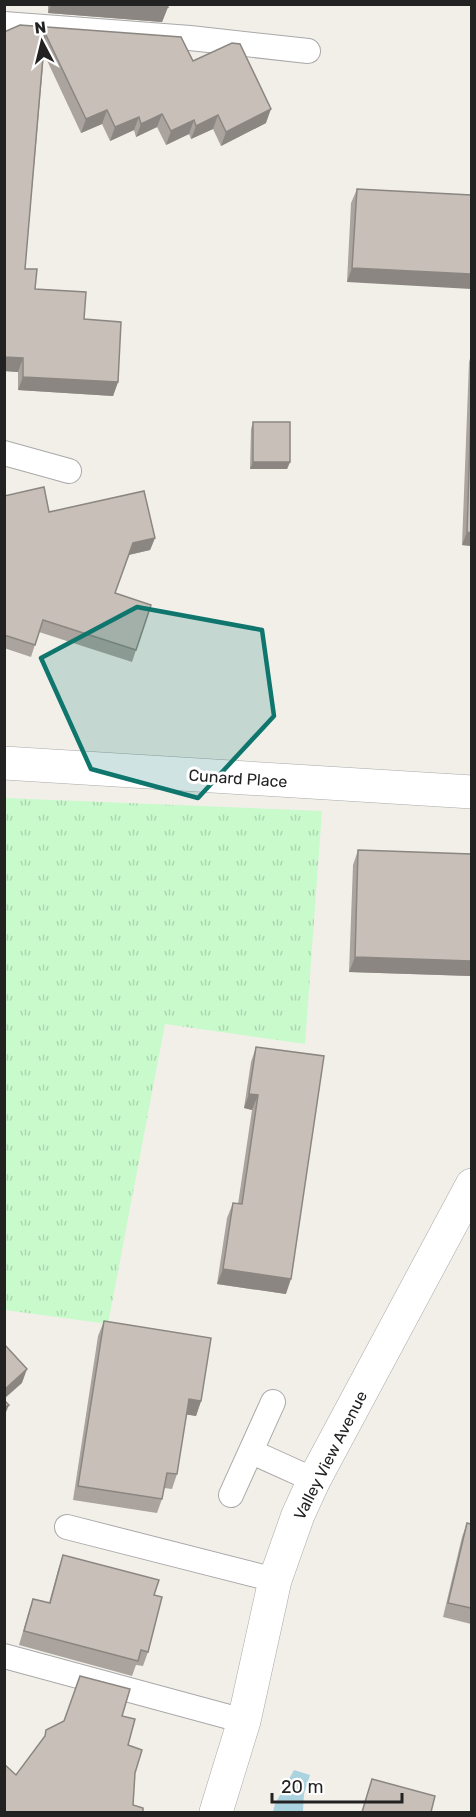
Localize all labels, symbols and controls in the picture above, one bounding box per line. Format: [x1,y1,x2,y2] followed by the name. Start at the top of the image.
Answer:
[12,12,72,72] north arrow
[33,17,47,38] text: N
[188,766,288,791] street label: Cunard Place
[290,1388,371,1523] street label: Valley View Avenue
[272,1766,402,1804] scale bar
[281,1776,323,1798] text: 20 m

